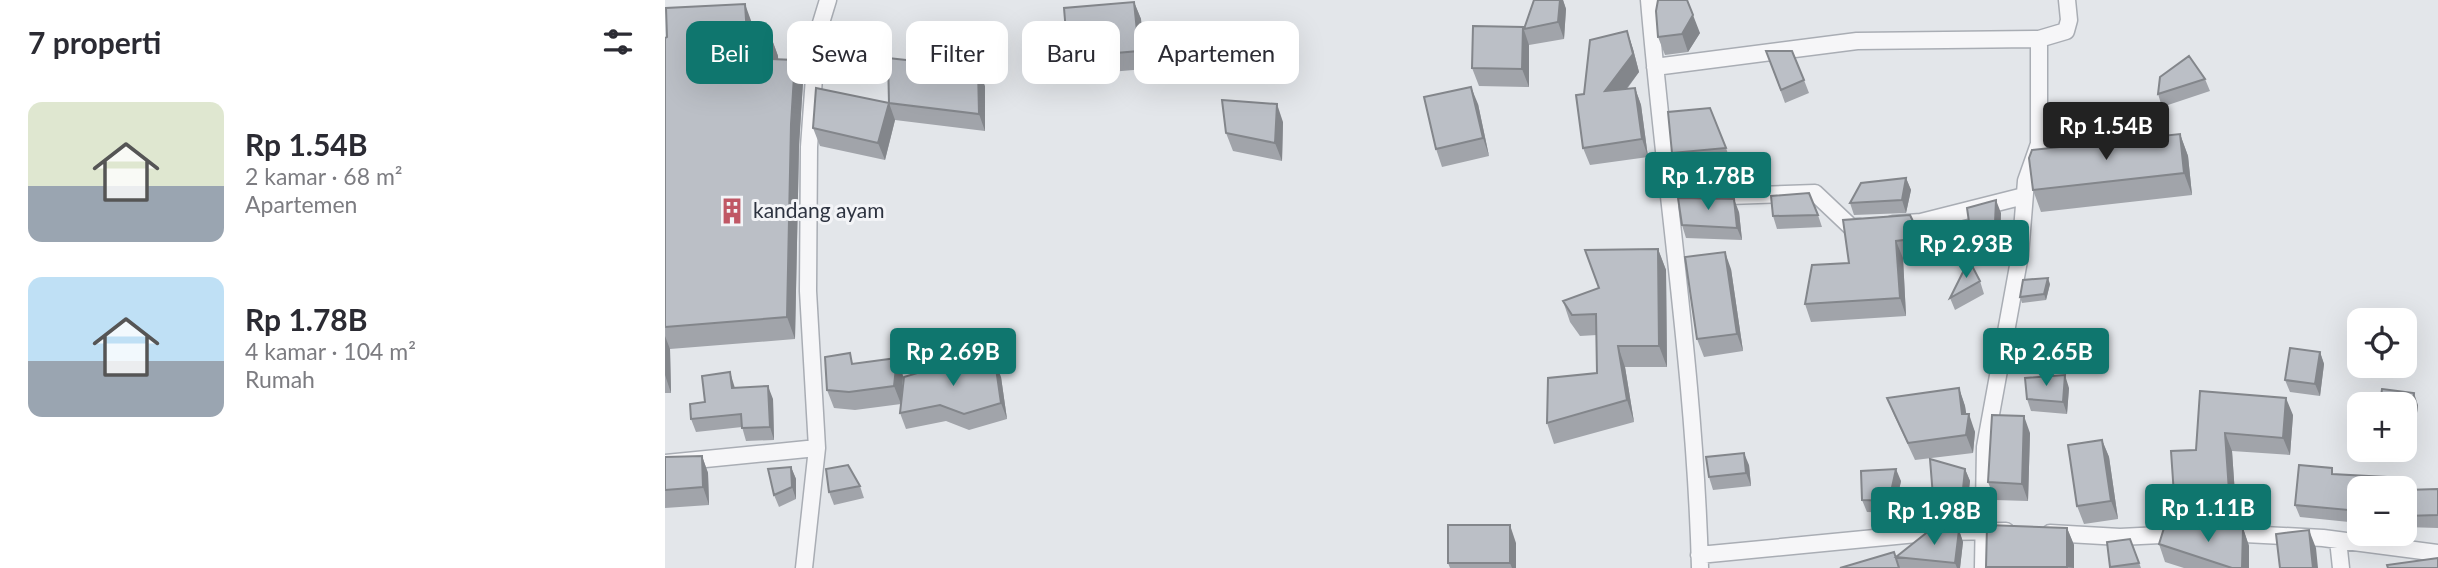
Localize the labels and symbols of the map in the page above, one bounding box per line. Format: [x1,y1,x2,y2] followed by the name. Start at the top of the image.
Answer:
[2034,102,2178,162] pin: Rp 1.54B
[1636,152,1780,212] pin: Rp 1.78B
[717,196,747,226] building icon: kandang ayam
[753,197,885,222] place label: kandang ayam
[1894,220,2038,280] pin: Rp 2.93B
[881,328,1025,388] pin: Rp 2.69B
[1974,328,2118,388] pin: Rp 2.65B
[2136,484,2280,544] pin: Rp 1.11B
[1862,488,2006,547] pin: Rp 1.98B

